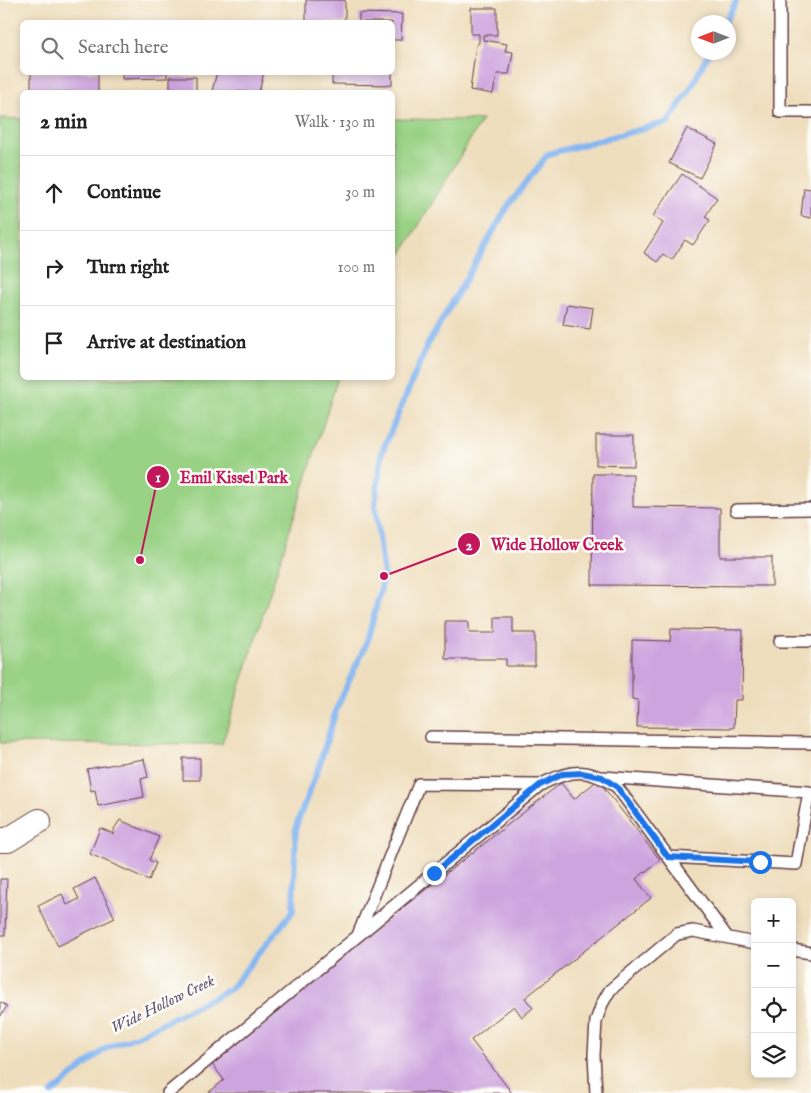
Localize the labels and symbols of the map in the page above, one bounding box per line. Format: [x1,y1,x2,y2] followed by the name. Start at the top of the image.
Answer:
[691,15,736,60] north arrow
[145,462,298,493] callout: Emil Kissel Park
[155,468,161,487] text: 1
[180,469,289,489] text: Emil Kissel Park
[456,529,634,560] callout: Wide Hollow Creek
[465,536,473,555] text: 2
[490,536,624,556] text: Wide Hollow Creek
[749,851,772,874] route start
[423,862,446,885] route end
[108,971,219,1039] water label: Wide Hollow Creek

